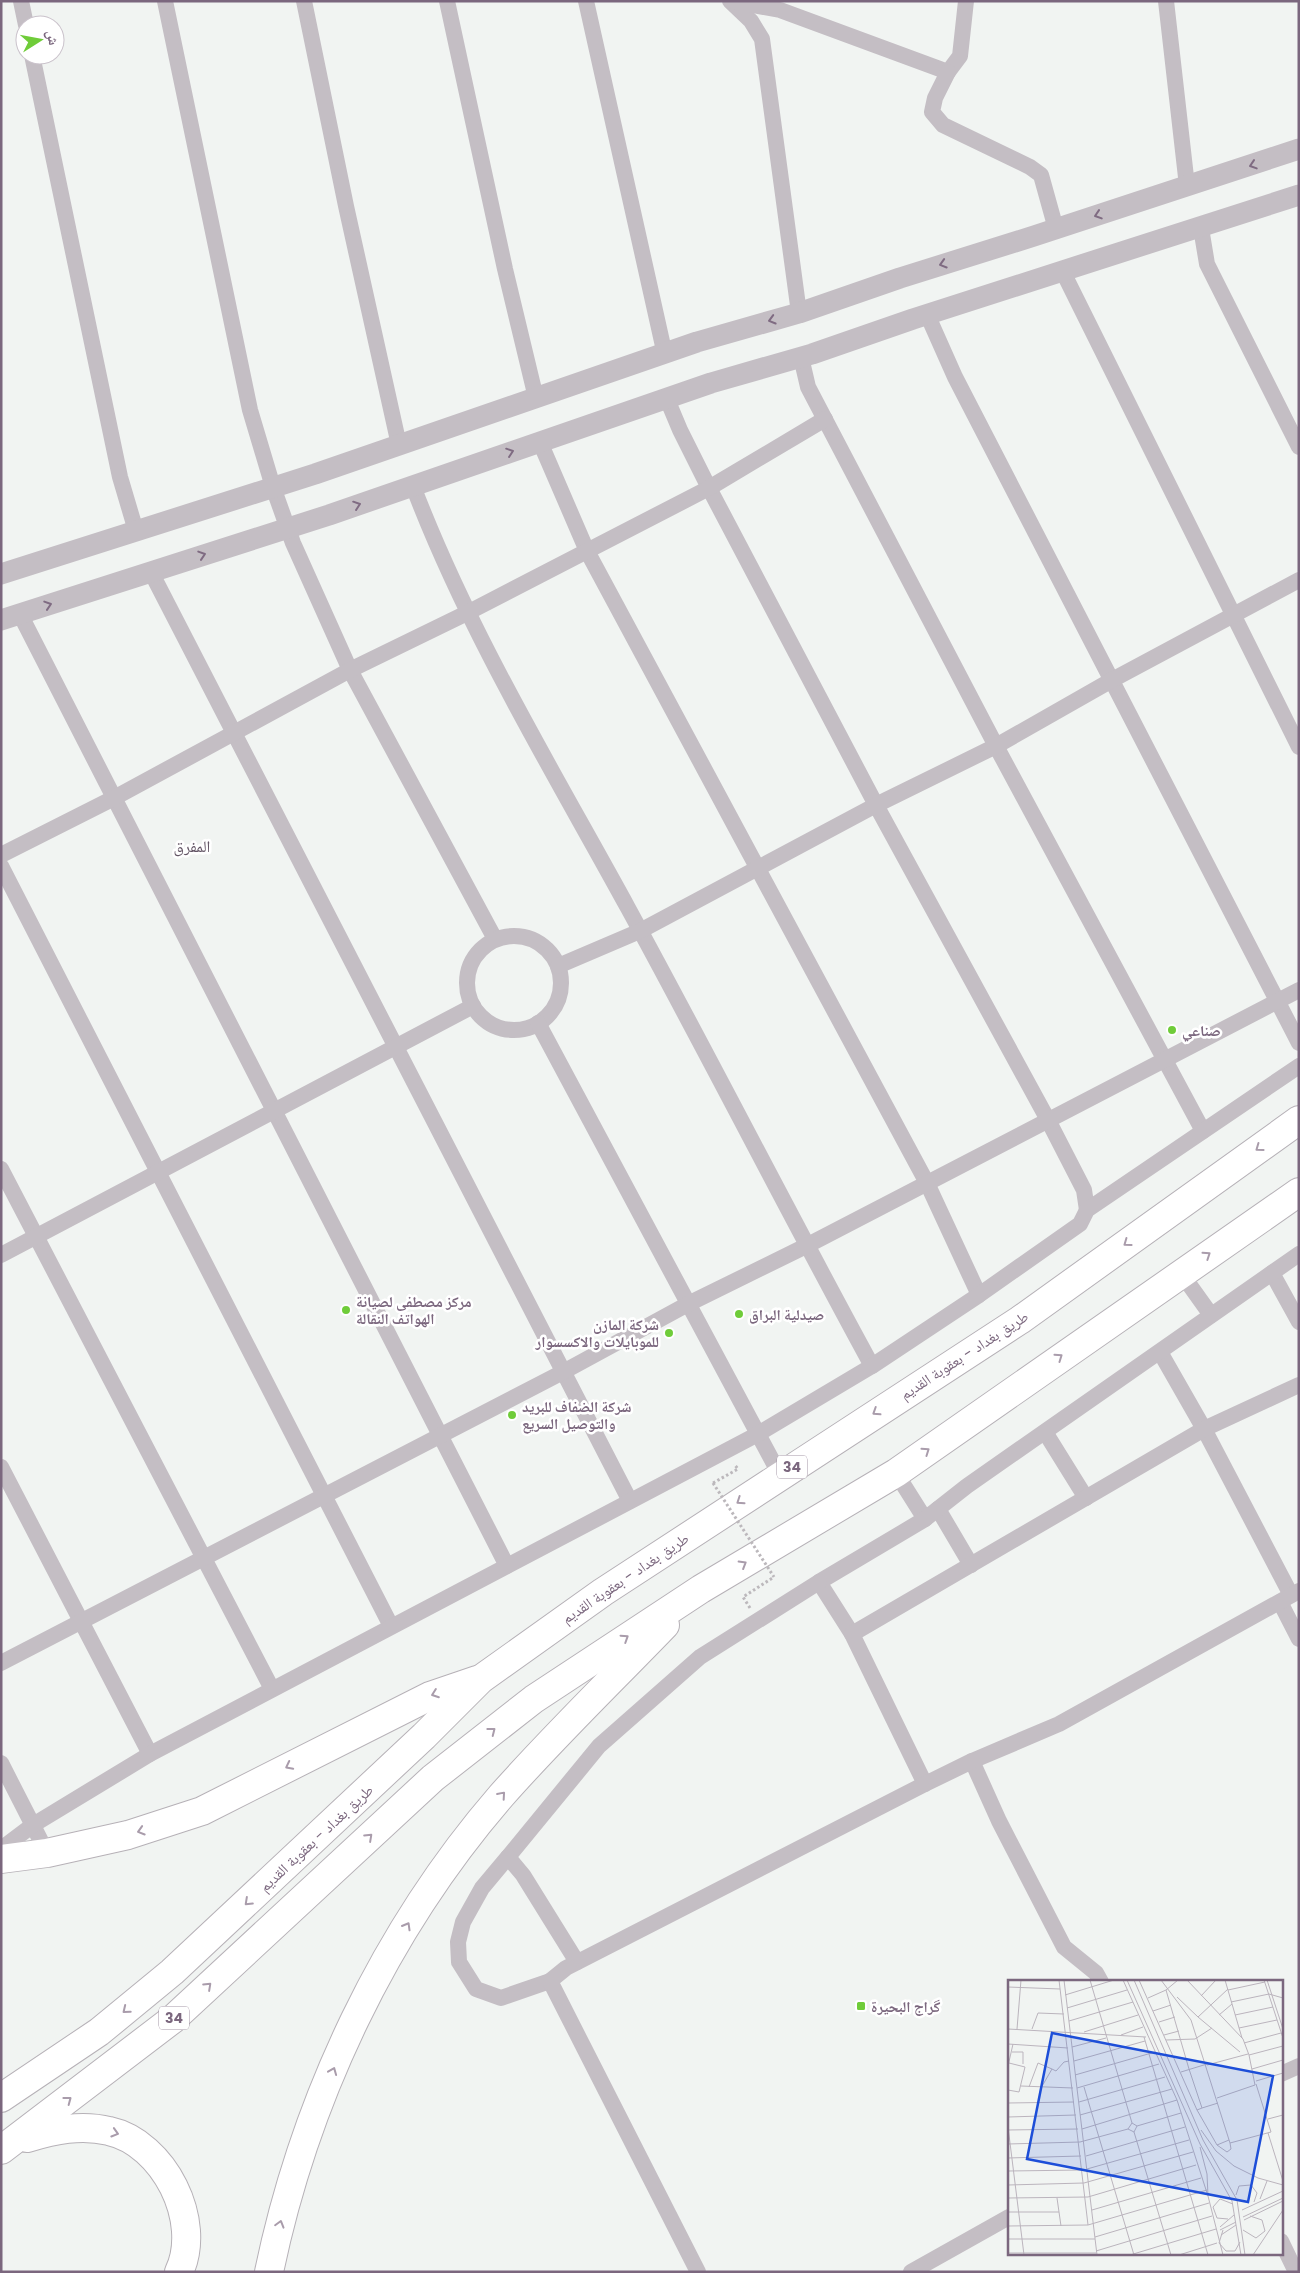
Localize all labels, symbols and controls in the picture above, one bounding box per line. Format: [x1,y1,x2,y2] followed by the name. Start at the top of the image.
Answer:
[15,15,65,65] north arrow
[42,28,64,47] text: ش
[1249,159,1257,169] one-way arrow
[1095,209,1103,219] one-way arrow
[940,259,948,269] one-way arrow
[769,315,777,325] one-way arrow
[506,448,514,458] one-way arrow
[352,501,361,511] one-way arrow
[198,551,206,561] one-way arrow
[43,600,51,610] one-way arrow
[174,835,210,858] district label: المفرق
[1182,1020,1221,1042] place label: صناعي
[1166,1024,1178,1036] marker: صناعي
[1255,1142,1265,1151] one-way arrow
[1123,1237,1133,1246] one-way arrow
[1201,1252,1211,1261] one-way arrow
[356,1291,472,1329] place label: مركز مصطفى لصيانة الهواتف النقالة
[340,1304,352,1316] marker: مركز مصطفى لصيانة الهواتف النقالة
[749,1304,824,1325] place label: صيدلية البراق
[896,1306,1032,1404] street label: طريق بغداد - بعقوبة القديم
[733,1308,745,1320] marker: صيدلية البراق
[535,1314,659,1352] place label: شركة المازن للموبايلات والاكسسوار
[663,1327,675,1339] marker: شركة المازن للموبايلات والاكسسوار
[1053,1354,1063,1363] one-way arrow
[522,1396,632,1434] place label: شركة الضفاف للبريد والتوصيل السريع
[873,1406,882,1416] one-way arrow
[506,1409,518,1421] marker: شركة الضفاف للبريد والتوصيل السريع
[920,1448,930,1457] one-way arrow
[777,1455,807,1478] road number: 34
[737,1495,746,1504] one-way arrow
[557,1528,693,1628] street label: طريق بغداد - بعقوبة القديم
[738,1560,747,1570] one-way arrow
[620,1635,629,1644] one-way arrow
[431,1688,440,1698] one-way arrow
[486,1729,495,1737] one-way arrow
[285,1760,294,1770] one-way arrow
[254,1779,378,1897] street label: طريق بغداد - بعقوبة القديم
[497,1792,506,1801] one-way arrow
[137,1825,145,1835] one-way arrow
[364,1834,373,1843] one-way arrow
[244,1896,253,1905] one-way arrow
[400,1923,410,1932] one-way arrow
[1008,1980,1282,2256] inset map
[202,1983,211,1992] one-way arrow
[871,1996,941,2017] place label: گراج البحيرة
[855,2000,867,2012] marker: گراج البحيرة
[123,2004,132,2013] one-way arrow
[159,2006,189,2030] road number: 34
[326,2067,337,2076] one-way arrow
[63,2097,72,2106] one-way arrow
[110,2127,118,2137] one-way arrow
[274,2221,284,2229] one-way arrow

